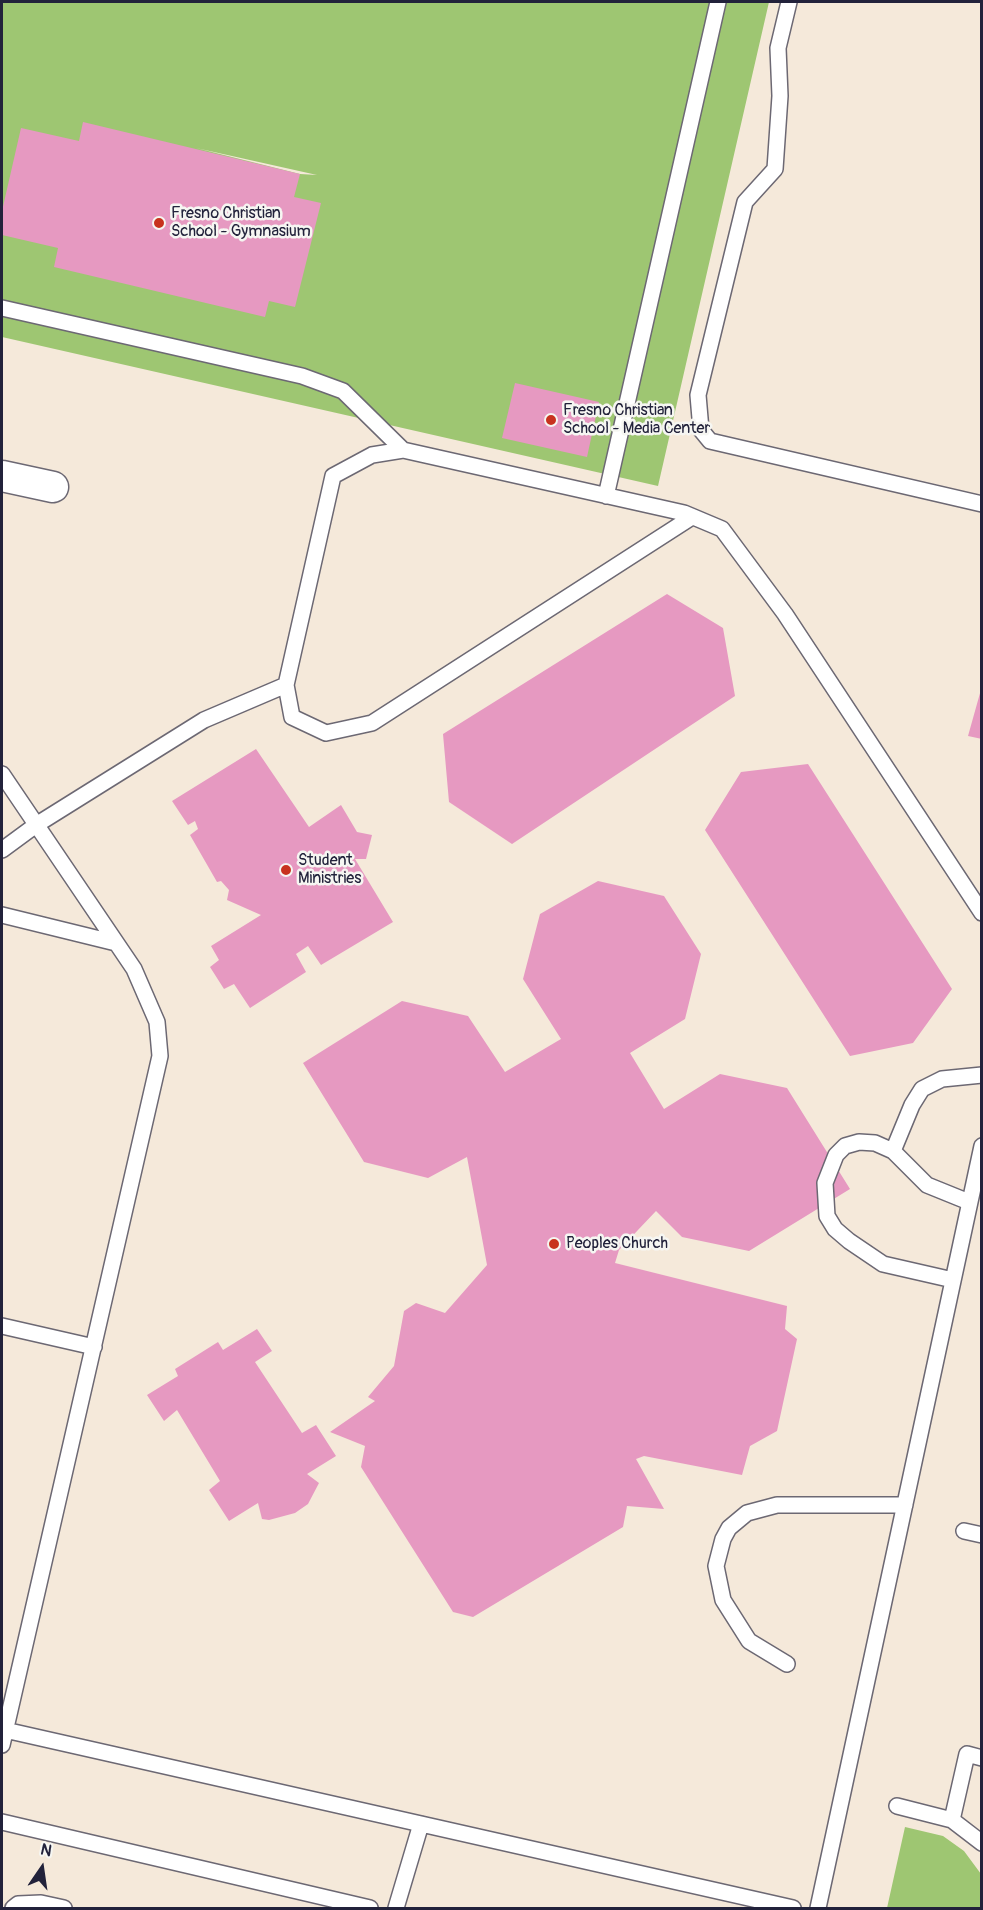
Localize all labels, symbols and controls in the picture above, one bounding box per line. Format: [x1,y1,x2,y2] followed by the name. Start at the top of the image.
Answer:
[171,204,311,242] place label: Fresno Christian School - Gymnasium
[152,216,166,230] marker: Fresno Christian School - Gymnasium
[563,401,710,439] place label: Fresno Christian School - Media Center
[544,413,558,427] marker: Fresno Christian School - Media Center
[298,851,361,889] place label: Student Ministries
[279,863,293,877] marker: Student Ministries
[566,1234,668,1254] place label: Peoples Church
[547,1237,561,1251] marker: Peoples Church
[12,1838,72,1898] north arrow
[39,1839,54,1861] text: N

